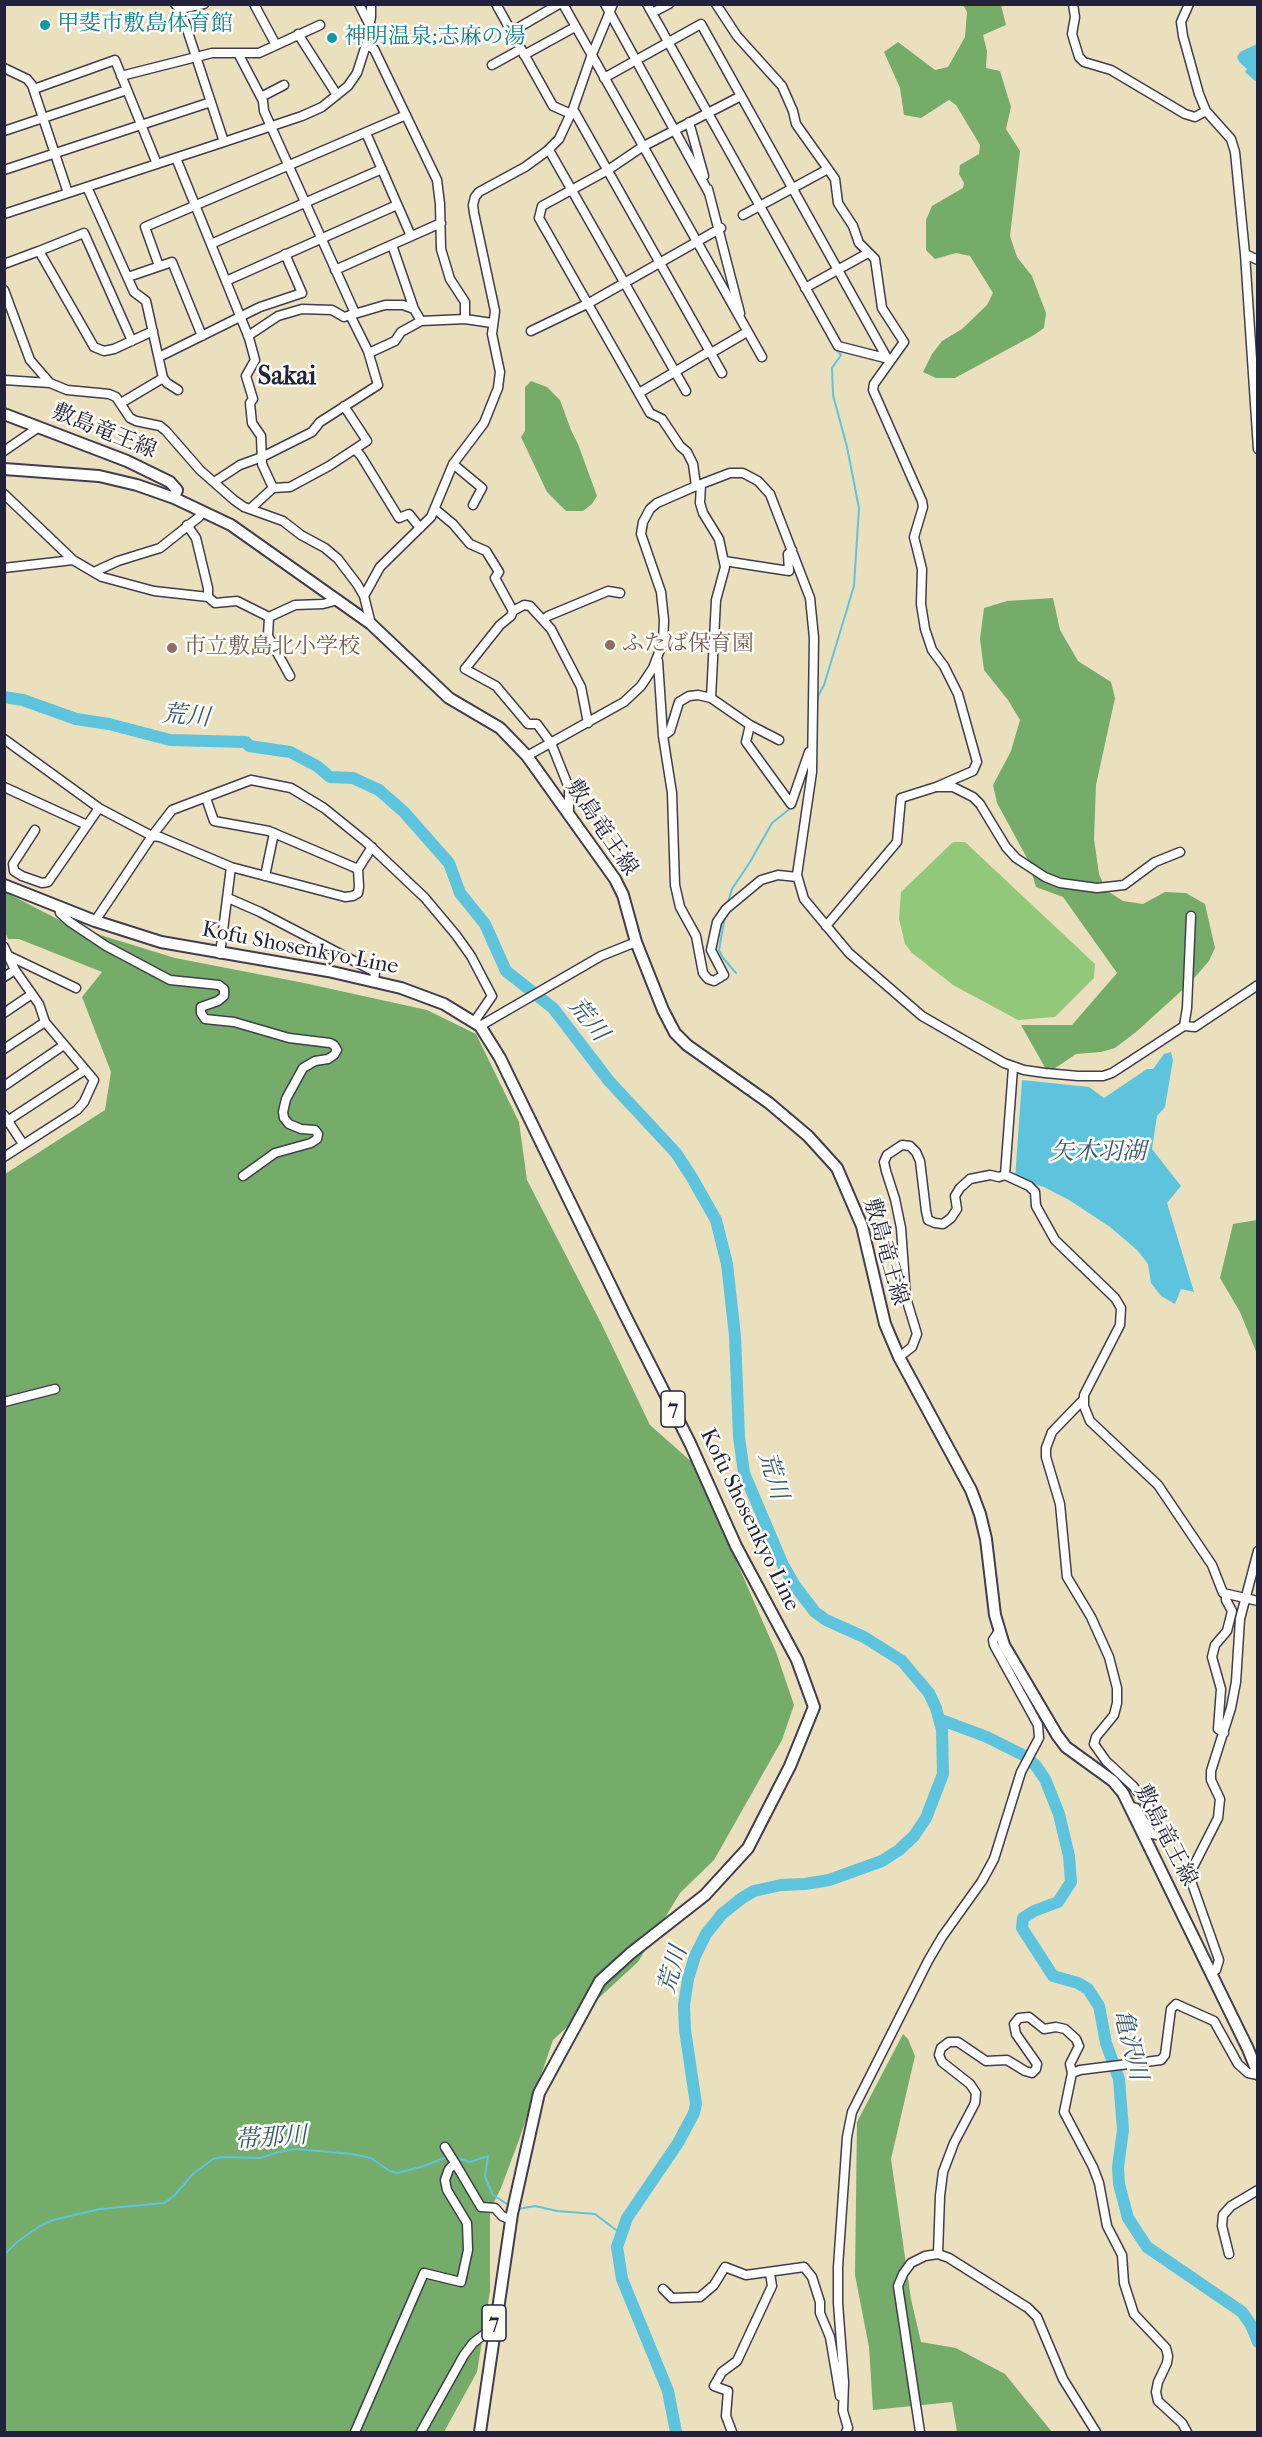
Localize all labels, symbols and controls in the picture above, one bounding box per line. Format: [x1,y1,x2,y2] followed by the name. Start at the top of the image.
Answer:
[57,12,233,38] place label: 甲斐市敷島体育館
[38,18,52,32] marker: 甲斐市敷島体育館
[344,25,526,51] place label: 神明温泉;志麻の湯
[325,31,339,45] marker: 神明温泉;志麻の湯
[258,362,316,394] district label: Sakai
[48,399,160,465] street label: 敷島竜王線
[622,632,754,658] place label: ふたば保育園
[184,635,360,661] place label: 市立敷島北小学校
[603,638,617,652] marker: ふたば保育園
[165,641,179,655] marker: 市立敷島北小学校
[161,701,211,733] water label: 荒川
[559,775,643,881] street label: 敷島竜王線
[200,917,400,981] street label: Kofu Shosenkyo Line
[561,992,613,1048] water label: 荒川
[1050,1139,1146,1167] water label: 矢木羽湖
[857,1195,913,1309] street label: 敷島竜王線
[661,1391,685,1427] road number: 7
[693,1425,805,1615] street label: Kofu Shosenkyo Line
[751,1449,793,1503] water label: 荒川
[1128,1781,1202,1891] street label: 敷島竜王線
[654,1943,694,1997] water label: 荒川
[1106,2007,1152,2083] water label: 亀沢川
[234,2122,308,2156] water label: 帯那川
[482,2305,506,2341] road number: 7

